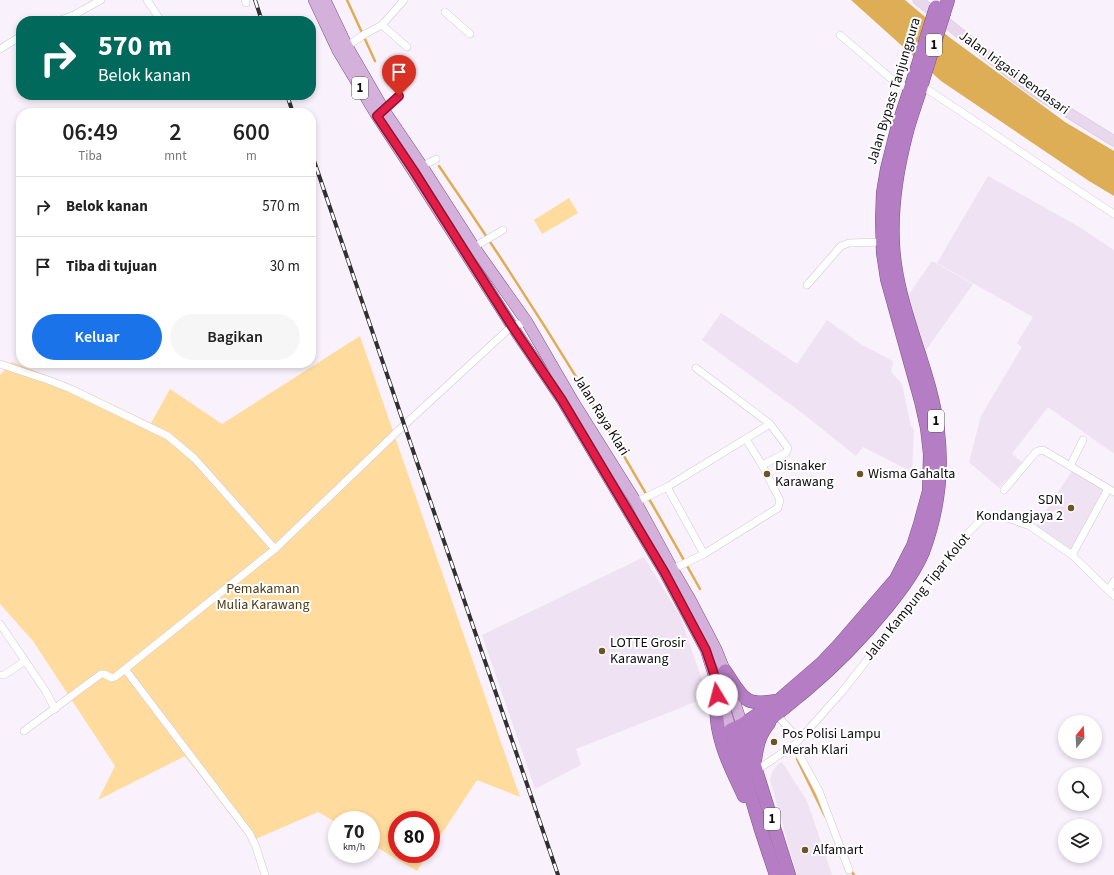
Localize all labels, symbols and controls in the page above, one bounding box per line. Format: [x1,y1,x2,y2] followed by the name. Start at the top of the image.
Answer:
[862,15,926,167] street label: Jalan Bypass Tanjungpura
[98,26,172,66] text: 570 m
[955,26,1073,120] street label: Jalan Irigasi Bendasari
[32,32,84,84] icon: right
[926,34,942,56] road number: 1
[382,55,416,96] pin
[388,61,410,83] icon: arrive
[98,63,191,88] text: Belok kanan
[352,77,368,99] road number: 1
[62,115,118,150] text: 06:49
[169,115,182,150] text: 2
[233,115,270,150] text: 600
[78,147,102,165] text: Tiba
[164,147,187,165] text: mnt
[246,147,257,165] text: m
[32,196,54,218] icon: right
[66,196,148,217] text: Belok kanan
[262,196,300,217] text: 570 m
[32,256,54,278] icon: arrive
[66,256,157,277] text: Tiba di tujuan
[270,256,300,277] text: 30 m
[32,314,162,360] button: Keluar
[170,314,300,360] button: Bagikan
[568,370,634,460] street label: Jalan Raya Klari
[928,410,944,432] road number: 1
[775,456,833,492] place label: Disnaker Karawang
[868,464,955,484] place label: Wisma Gahalta
[762,469,772,479] marker: Disnaker Karawang
[855,469,865,479] marker: Wisma Gahalta
[976,490,1063,526] place label: SDN Kondangjaya 2
[1066,503,1076,513] marker: SDN Kondangjaya 2
[859,529,975,665] street label: Jalan Kampung Tipar Kolot
[216,579,310,615] park label: Pemakaman Mulia Karawang
[610,633,686,669] place label: LOTTE Grosir Karawang
[597,646,607,656] marker: LOTTE Grosir Karawang
[696,674,738,716] position arrow
[1058,715,1102,759] north arrow
[1058,715,1102,863] map controls
[782,724,881,760] place label: Pos Polisi Lampu Merah Klari
[769,737,779,747] marker: Pos Polisi Lampu Merah Klari
[1058,767,1102,811] button: search
[764,808,780,830] road number: 1
[388,811,440,863] speed limit sign: 80
[343,818,365,846] text: 70
[1058,819,1102,863] button: layers
[343,840,365,854] text: km/h
[813,840,864,860] place label: Alfamart
[800,845,810,855] marker: Alfamart

